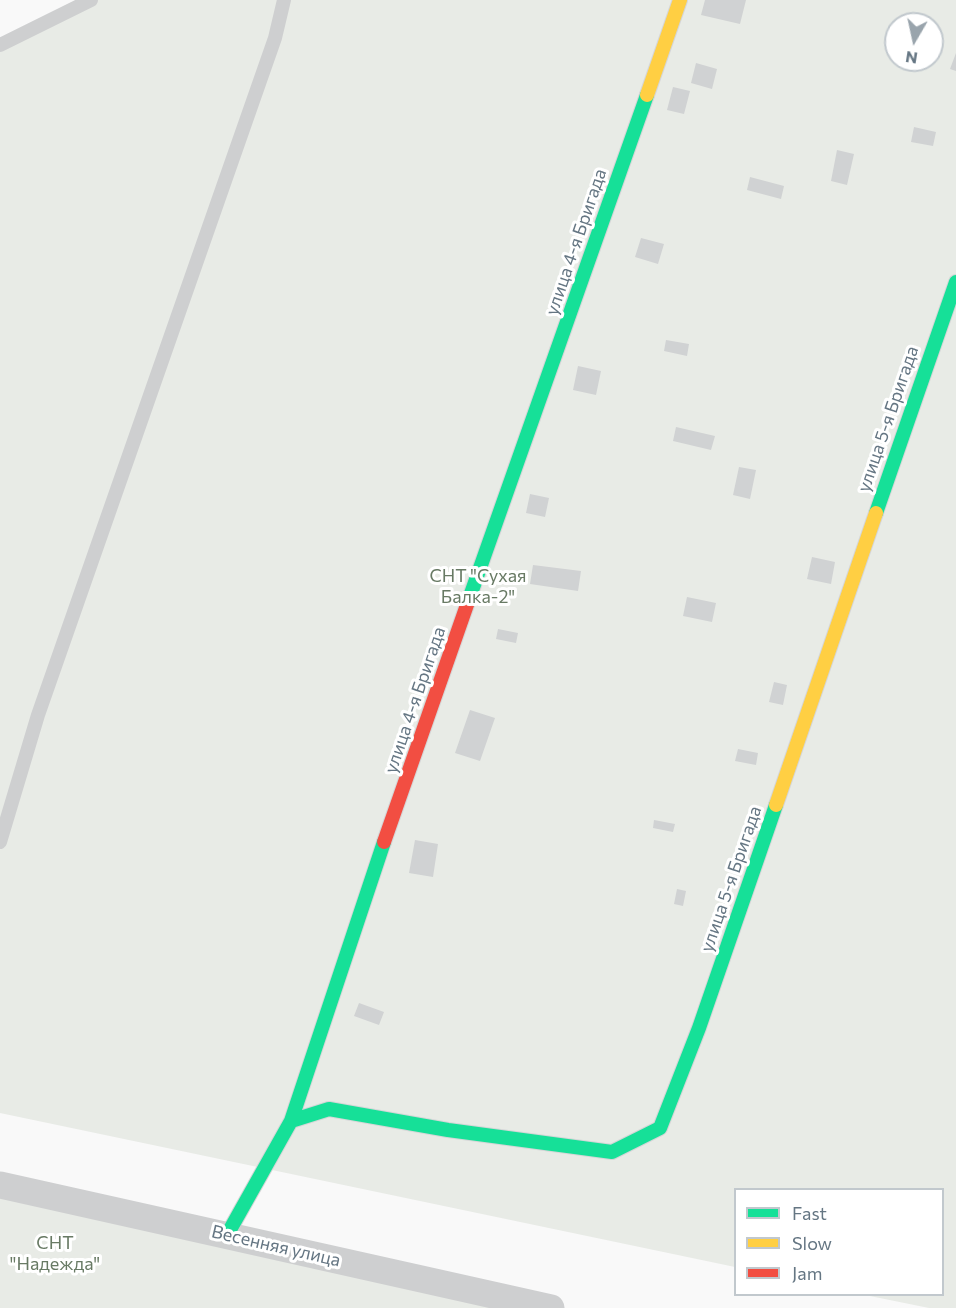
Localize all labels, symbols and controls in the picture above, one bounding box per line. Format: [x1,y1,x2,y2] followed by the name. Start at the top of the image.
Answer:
[884,12,944,72] north arrow
[904,48,919,69] text: N
[541,166,611,318] street label: улица 4-я Бригада
[853,343,923,495] street label: улица 5-я Бригада
[429,565,527,608] park label: СНТ "Сухая Балка-2"
[380,624,450,776] street label: улица 4-я Бригада
[696,803,766,955] street label: улица 5-я Бригада
[734,1188,944,1296] legend
[792,1202,827,1224] text: Fast
[209,1221,343,1271] street label: Весенняя улица
[10,1232,100,1274] park label: СНТ "Надежда"
[792,1232,832,1254] text: Slow
[792,1262,822,1284] text: Jam

